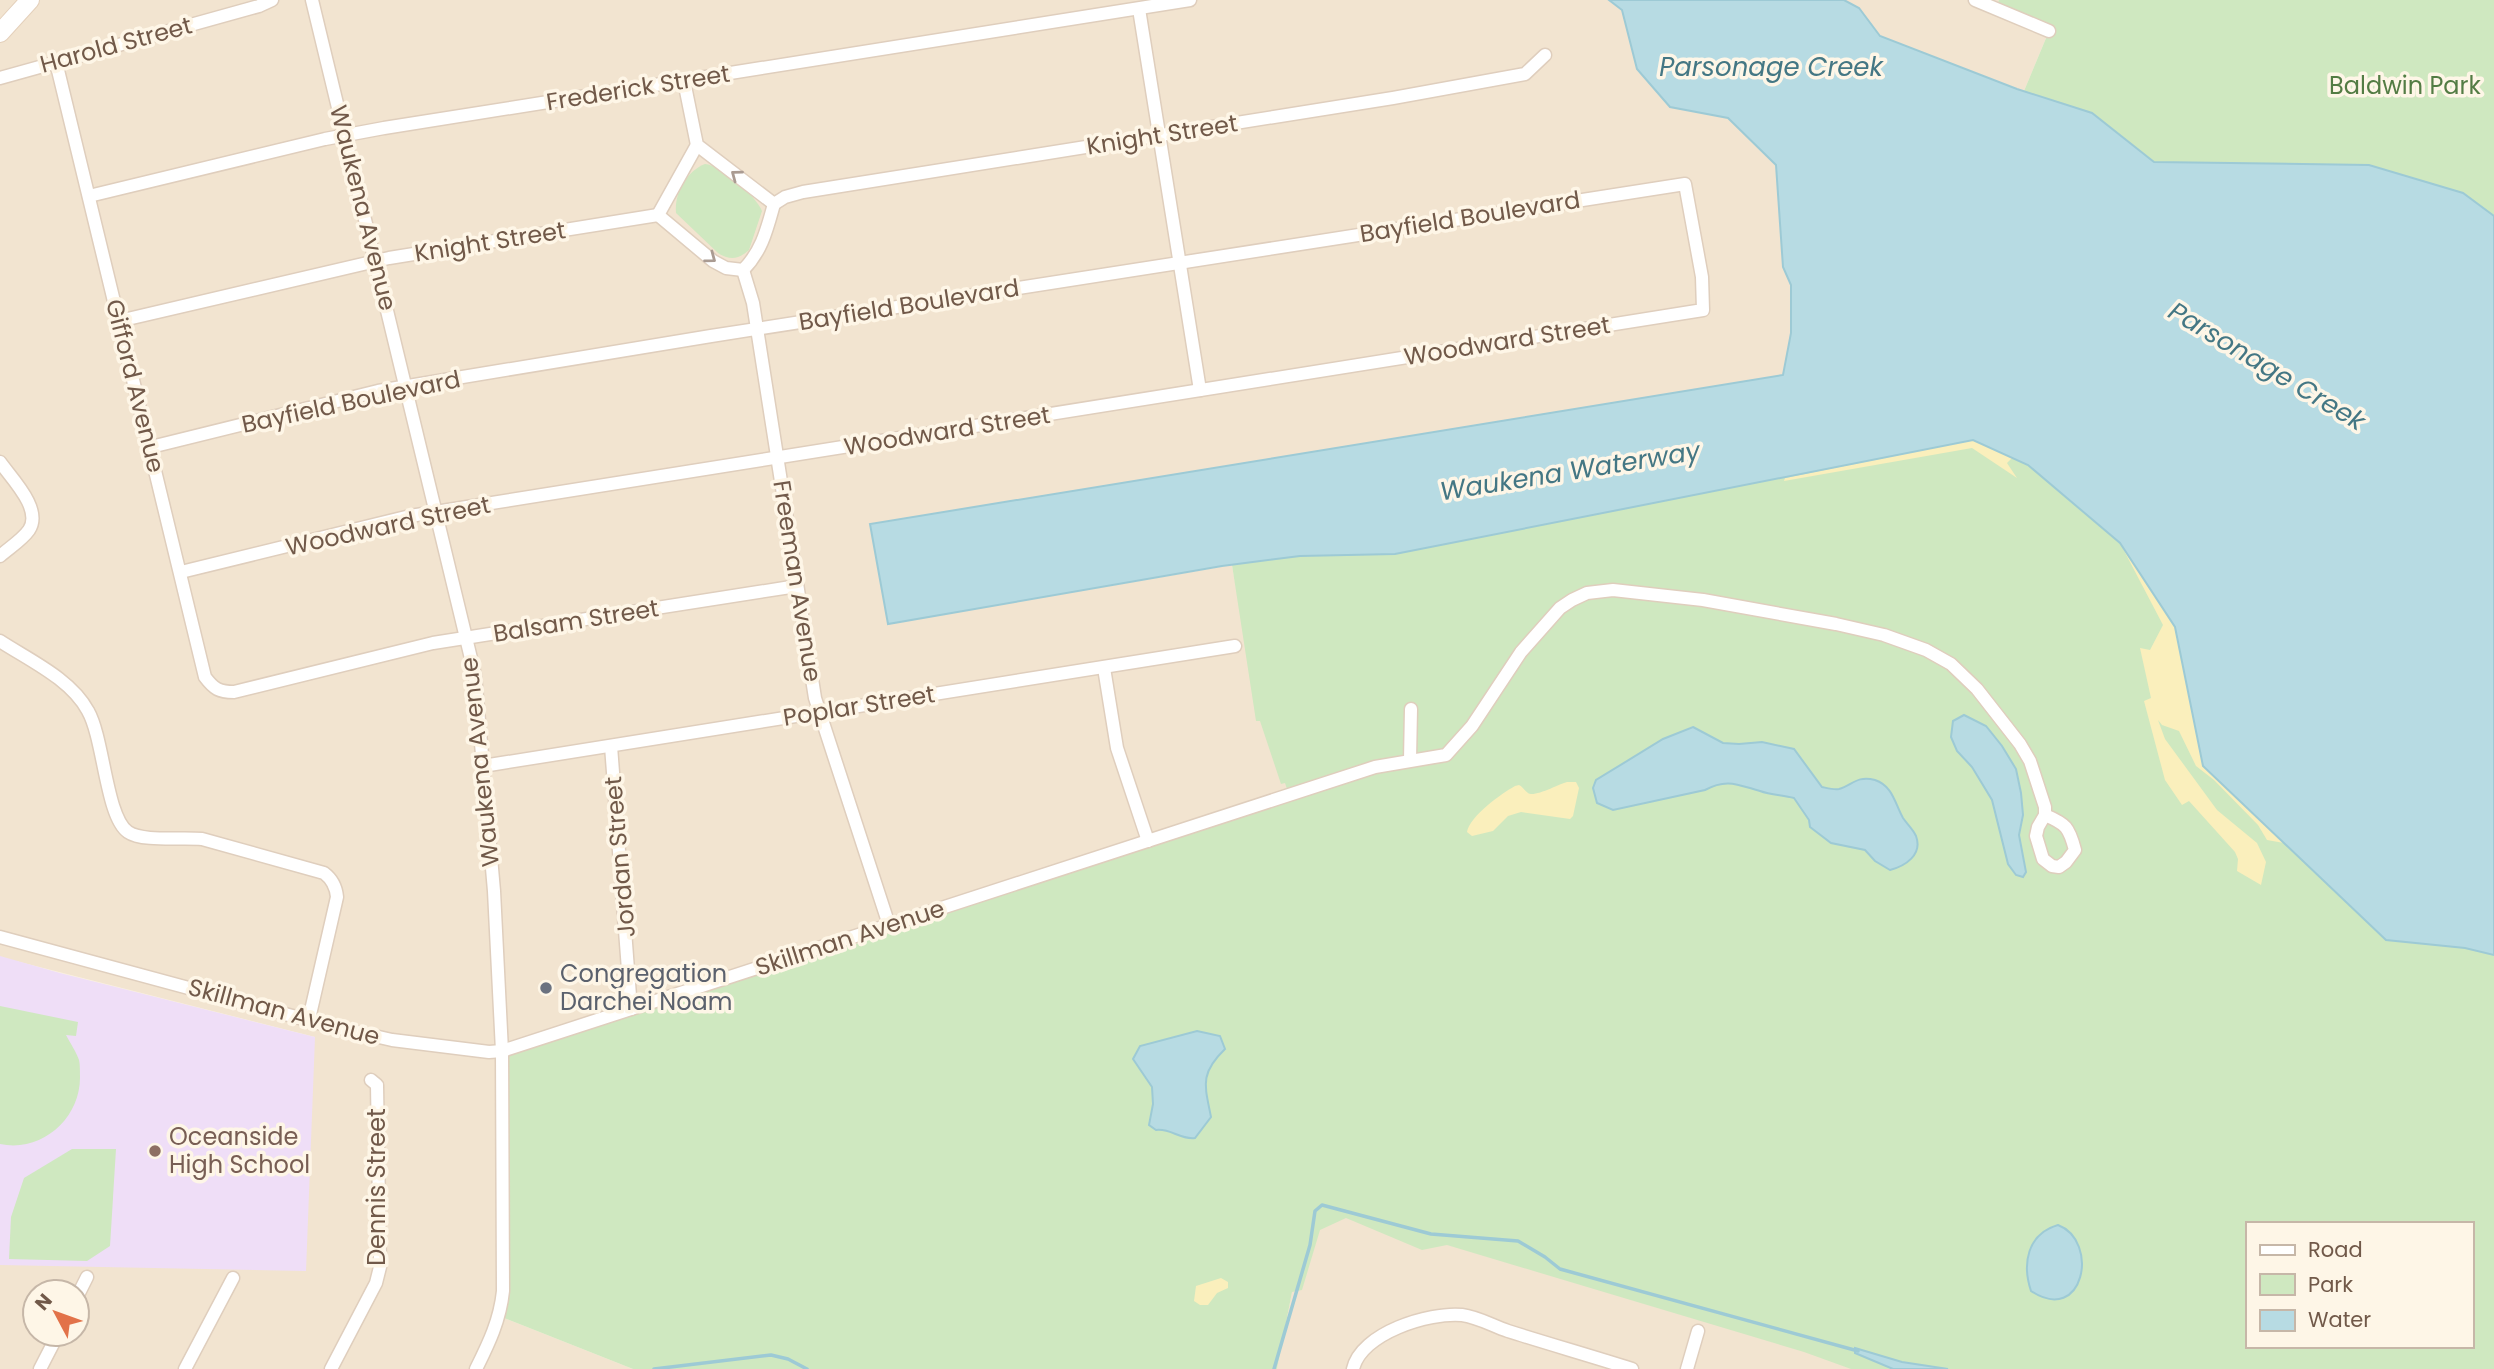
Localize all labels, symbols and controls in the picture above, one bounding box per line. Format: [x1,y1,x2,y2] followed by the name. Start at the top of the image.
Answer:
[36,8,195,81] street label: Harold Street
[1659,49,1884,85] water label: Parsonage Creek
[544,57,732,118] street label: Frederick Street
[2329,69,2482,102] park label: Baldwin Park
[322,102,405,314] street label: Waukena Avenue
[1084,106,1240,163] street label: Knight Street
[731,170,743,183] one-way arrow
[1357,183,1583,250] street label: Bayfield Boulevard
[412,213,568,270] street label: Knight Street
[703,250,716,262] one-way arrow
[796,271,1022,338] street label: Bayfield Boulevard
[2162,293,2373,440] water label: Parsonage Creek
[98,296,173,476] street label: Gifford Avenue
[1402,308,1612,373] street label: Woodward Street
[239,362,463,441] street label: Bayfield Boulevard
[842,398,1052,463] street label: Woodward Street
[1437,432,1704,509] water label: Waukena Waterway
[765,478,830,684] street label: Freeman Avenue
[283,488,493,563] street label: Woodward Street
[491,591,661,650] street label: Balsam Street
[452,656,507,868] street label: Waukena Avenue
[781,677,937,734] street label: Poplar Street
[596,775,643,939] street label: Jordan Street
[751,891,949,984] street label: Skillman Avenue
[560,957,732,1018] place label: Congregation Darchei Noam
[185,970,384,1053] street label: Skillman Avenue
[538,980,554,996] marker: Congregation Darchei Noam
[360,1108,393,1266] street label: Dennis Street
[169,1120,310,1181] place label: Oceanside High School
[147,1143,163,1159] marker: Oceanside High School
[2246,1222,2473,1348] legend
[2308,1235,2363,1264] text: Road
[2308,1270,2353,1299] text: Park
[21,1278,91,1348] north arrow
[29,1288,58,1316] text: N
[2308,1305,2371,1334] text: Water

